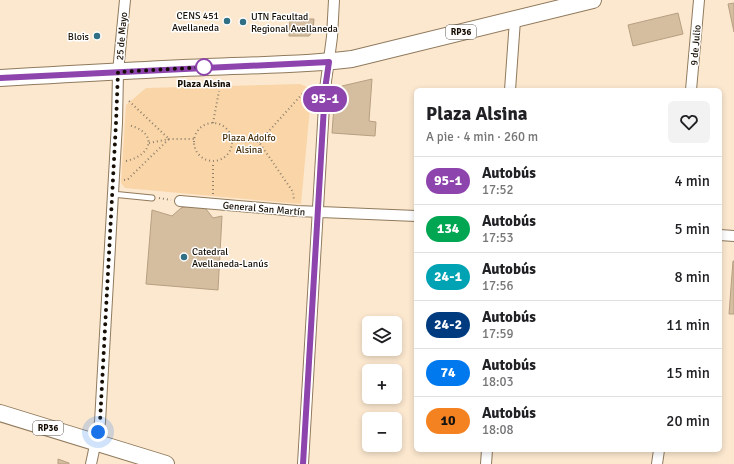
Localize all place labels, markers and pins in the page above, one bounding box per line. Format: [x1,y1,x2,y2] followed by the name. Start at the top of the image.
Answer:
[172,10,219,34] place label: CENS 451 Avellaneda
[251,11,338,35] place label: UTN Facultad Regional Avellaneda
[222,16,232,26] marker: CENS 451 Avellaneda
[238,17,248,27] marker: UTN Facultad Regional Avellaneda
[68,31,90,43] place label: Blois
[92,31,102,41] marker: Blois
[195,58,213,76] marker: Plaza Alsina
[177,78,231,90] place label: Plaza Alsina
[192,246,269,270] place label: Catedral Avellaneda-Lanús
[179,252,189,262] marker: Catedral Avellaneda-Lanús

